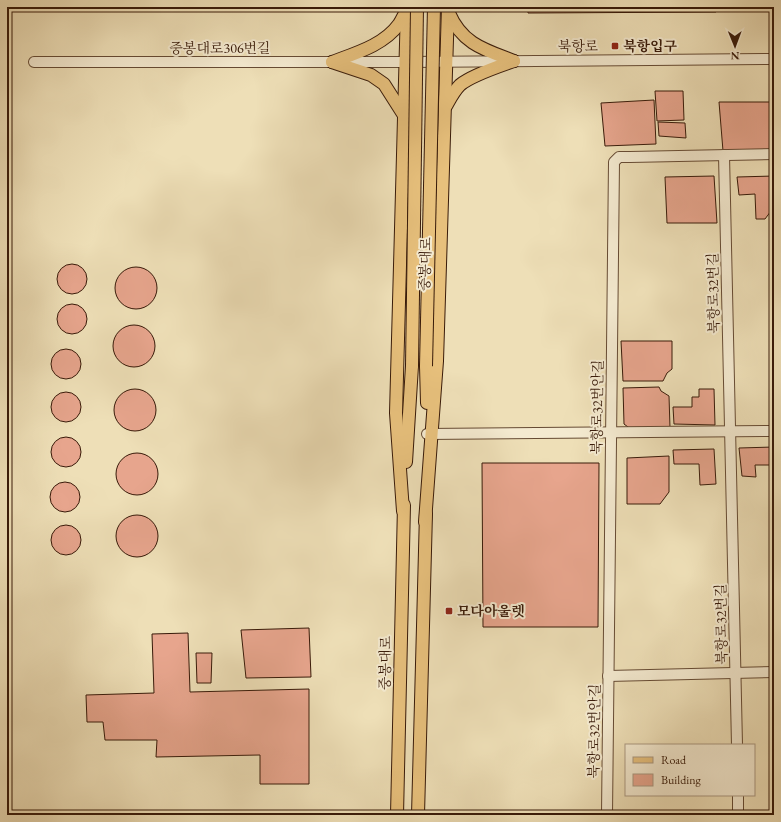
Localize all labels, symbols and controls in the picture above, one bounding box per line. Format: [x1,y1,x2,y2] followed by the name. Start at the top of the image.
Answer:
[715,26,755,66] north arrow
[558,37,599,55] street label: 북항로
[623,37,678,55] place label: 북항입구
[169,39,271,57] street label: 중봉대로306번길
[610,41,620,51] marker: 북항입구
[731,49,740,63] text: N
[415,236,435,291] street label: 중봉대로
[703,252,723,334] street label: 북항로32번길
[587,360,607,454] street label: 북항로32번안길
[711,583,731,665] street label: 북항로32번길
[457,602,525,620] place label: 모다아울렛
[444,606,454,616] marker: 모다아울렛
[376,635,394,690] street label: 중봉대로
[584,684,604,778] street label: 북항로32번안길
[625,744,755,796] legend
[661,752,687,768] text: Road
[661,772,702,788] text: Building

